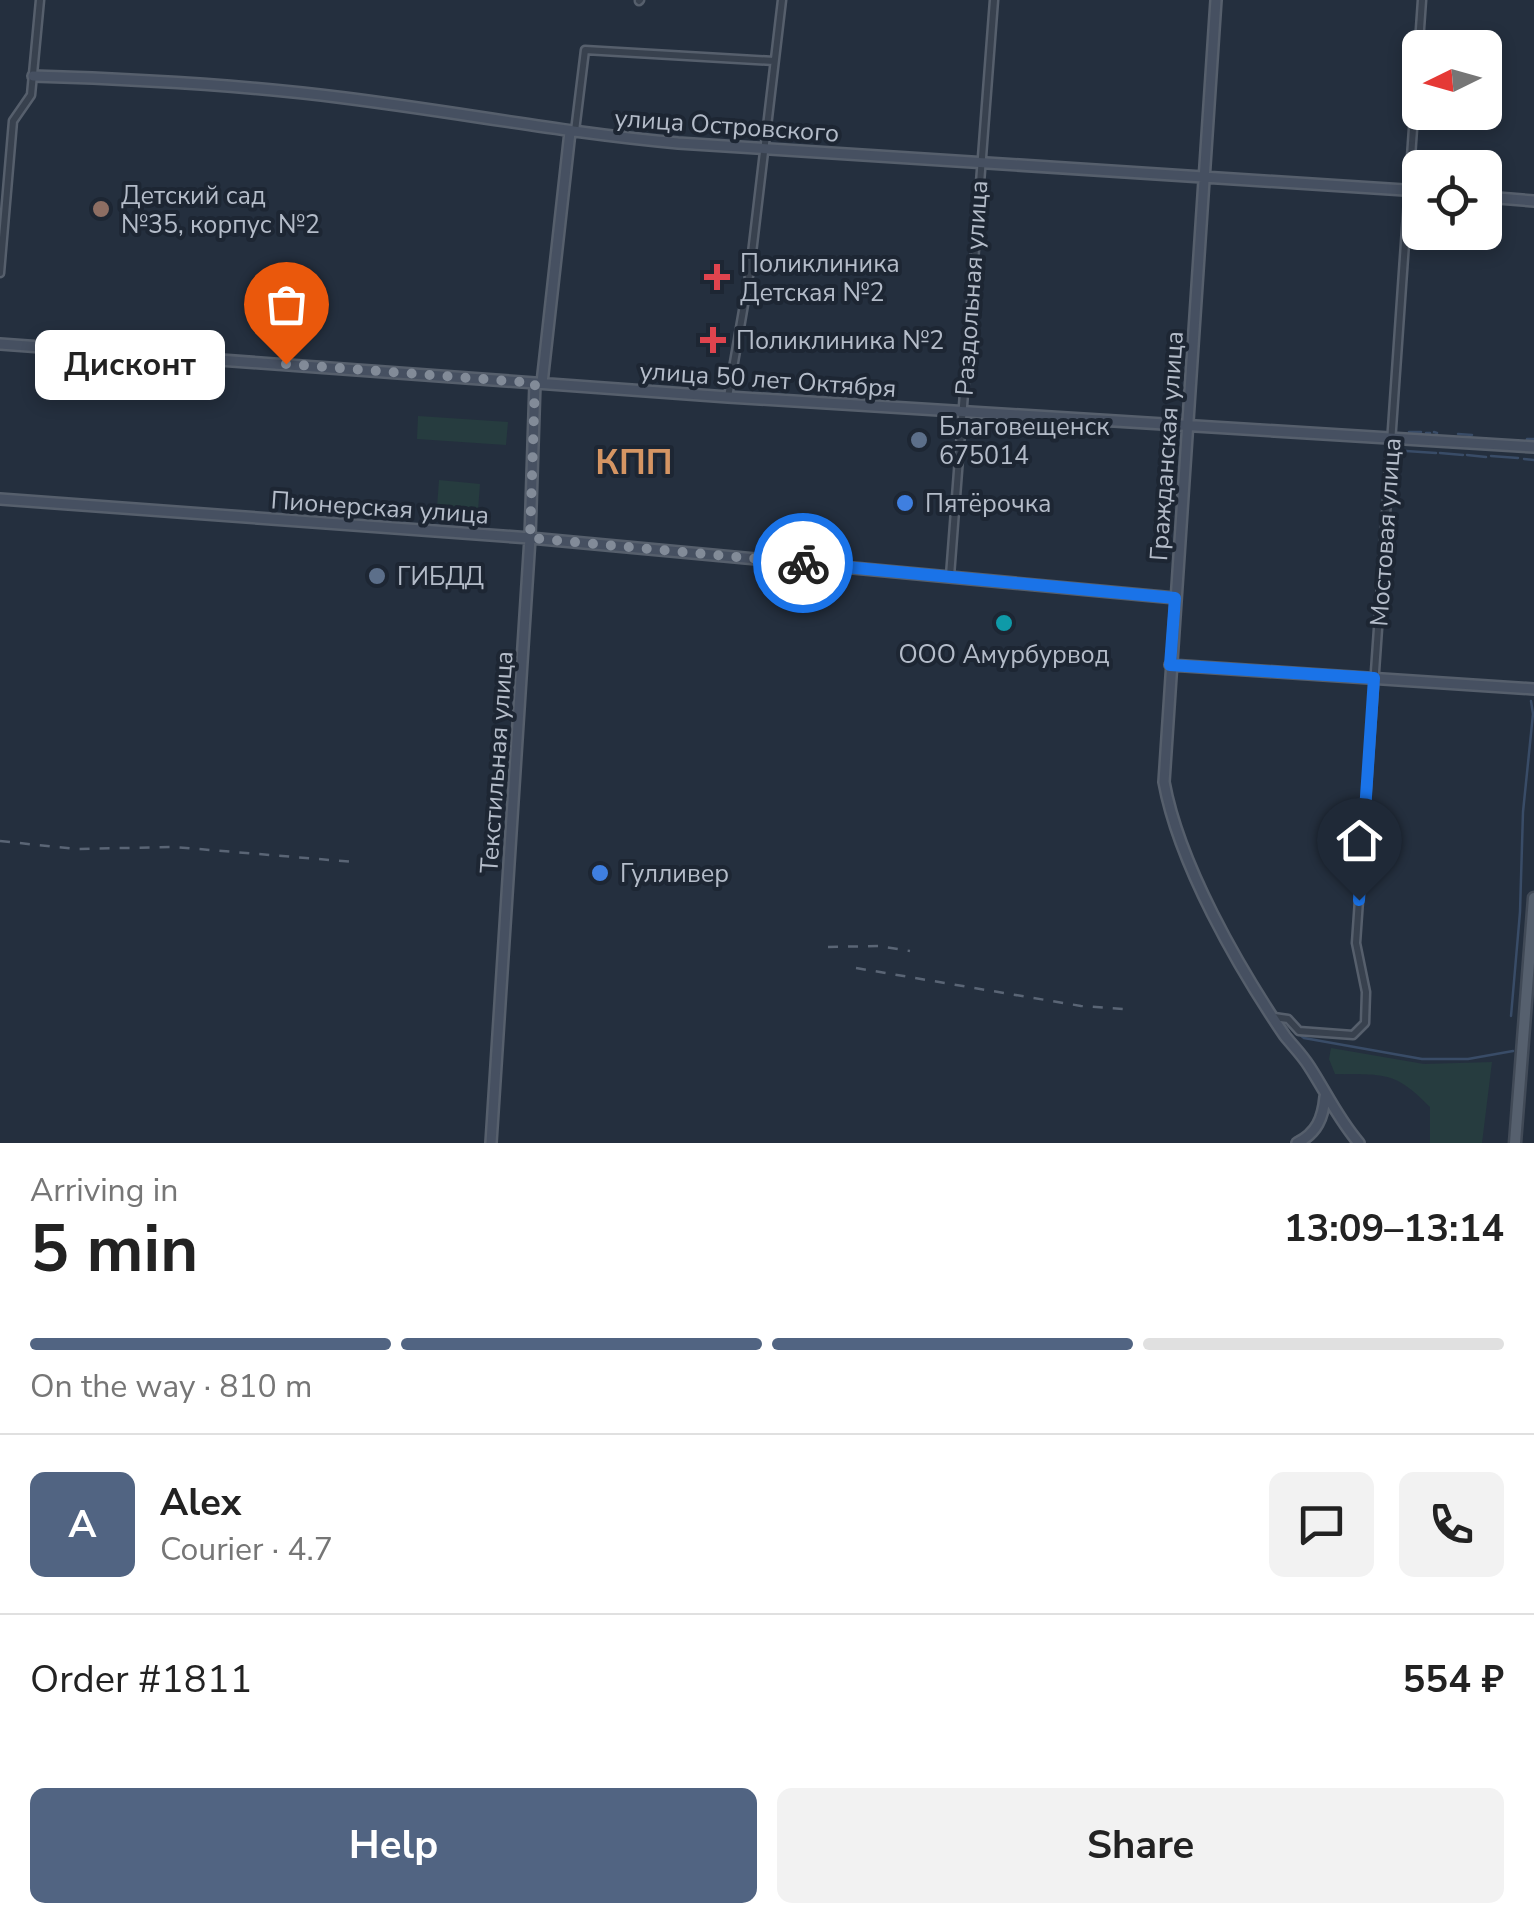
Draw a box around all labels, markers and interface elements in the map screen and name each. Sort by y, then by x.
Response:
north arrow [1402,30,1502,130]
map controls [1402,30,1502,250]
street label: улица Островского [613,101,840,151]
button: locate [1402,150,1502,250]
place label: Детский сад №35, корпус №2 [121,179,320,242]
street label: Раздольная улица [948,179,996,397]
marker: Детский сад №35, корпус №2 [90,198,112,220]
place label: Поликлиника Детская №2 [740,247,900,310]
pin [244,262,329,365]
marker: Поликлиника Детская №2 [704,264,730,290]
icon: bag [259,277,314,332]
place label: Поликлиника №2 [736,324,944,358]
marker: Поликлиника №2 [700,327,726,353]
callout: Дисконт [36,329,226,399]
street label: Гражданская улица [1142,330,1192,562]
text: Дисконт [64,343,196,386]
street label: улица 50 лет Октября [638,354,897,406]
place label: Благовещенск 675014 [939,410,1110,473]
marker: Благовещенск 675014 [908,429,930,451]
street label: Мостовая улица [1362,436,1410,628]
district label: КПП [595,439,673,486]
street label: Пионерская улица [270,483,490,533]
place label: Пятёрочка [925,487,1051,521]
marker: Пятёрочка [894,492,916,514]
courier [753,513,853,613]
icon: bike [776,536,831,591]
place label: ГИБДД [397,560,484,594]
marker: ГИБДД [366,565,388,587]
marker: ООО Амурбурвод [993,612,1015,634]
place label: ООО Амурбурвод [898,638,1110,672]
street label: Текстильная улица [472,650,522,874]
pin [1317,798,1402,901]
icon: home [1332,813,1387,868]
place label: Гулливер [620,857,729,891]
marker: Гулливер [589,862,611,884]
text: Arriving in [30,1169,178,1212]
text: 13:09–13:14 [1284,1203,1504,1254]
text: 5 min [30,1205,198,1294]
text: On the way · 810 m [30,1365,312,1408]
button: chat [1269,1472,1374,1577]
button: phone [1399,1472,1504,1577]
text: Alex [160,1477,241,1528]
text: A [68,1499,97,1550]
text: Courier · 4.7 [160,1528,333,1571]
text: Order #1811 [30,1654,252,1705]
text: 554 ₽ [1403,1654,1504,1705]
button: Help [30,1788,757,1903]
button: Share [777,1788,1504,1903]

